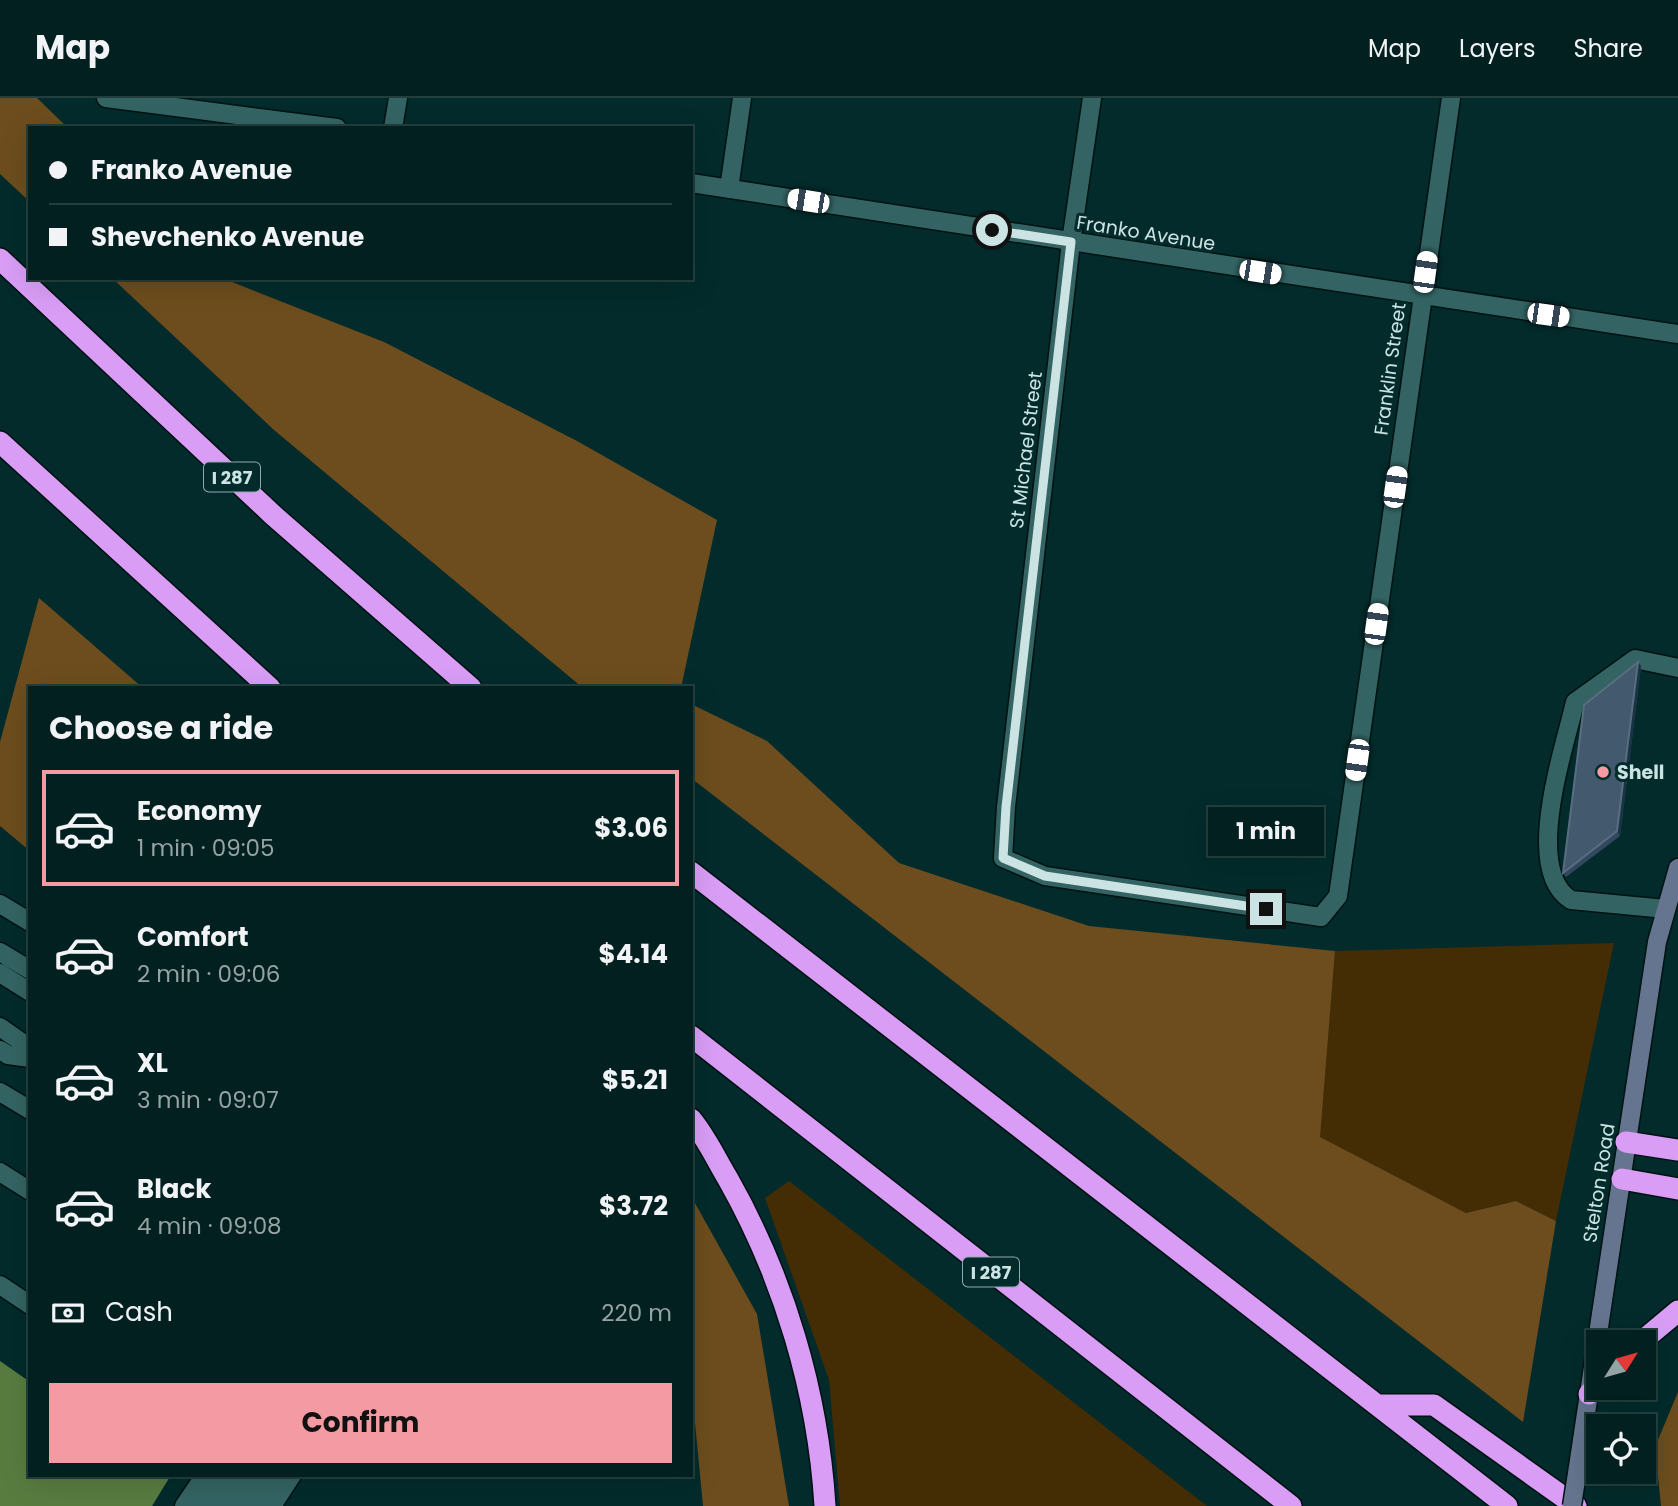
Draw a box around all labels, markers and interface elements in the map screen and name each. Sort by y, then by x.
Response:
text: Map [35,24,110,71]
text: Map [1368,32,1421,65]
text: Layers [1459,32,1535,65]
text: Share [1573,32,1643,65]
text: Franko Avenue [91,152,292,188]
car [786,187,831,215]
street label: Franko Avenue [1075,209,1217,257]
route start [976,214,1008,246]
text: Shevchenko Avenue [91,219,364,255]
car [1412,250,1439,294]
car [1238,258,1283,286]
street label: Franklin Street [1367,301,1413,437]
car [1526,302,1571,328]
street label: St Michael Street [1003,370,1049,530]
road number: I 287 [204,463,260,492]
car [1382,465,1409,509]
car [1363,602,1390,646]
text: Choose a ride [49,705,273,750]
car [1344,738,1371,782]
place label: Shell [1617,759,1664,786]
marker: Shell [1595,764,1611,780]
text: Economy [137,793,261,829]
icon: car [53,797,116,860]
callout: 1 min [1208,808,1324,856]
text: $3.06 [594,810,668,846]
text: 1 min [1236,815,1296,847]
text: 1 min · 09:05 [137,832,274,864]
route end [1250,893,1282,925]
text: Comfort [137,919,249,955]
icon: car [53,923,116,986]
text: $4.14 [599,936,668,972]
text: 2 min · 09:06 [137,958,280,990]
text: XL [137,1045,168,1081]
icon: car [53,1049,116,1112]
text: $5.21 [602,1062,668,1098]
text: 3 min · 09:07 [137,1084,279,1116]
street label: Stelton Road [1576,1122,1622,1244]
text: Black [137,1171,211,1207]
icon: car [53,1175,116,1238]
text: $3.72 [599,1188,668,1224]
text: 4 min · 09:08 [137,1210,282,1242]
road number: I 287 [963,1258,1019,1287]
icon: cash [49,1294,87,1332]
text: Cash [105,1294,173,1330]
text: 220 m [601,1297,672,1329]
north arrow [1586,1330,1656,1400]
map controls [1586,1330,1656,1484]
button: Confirm [49,1383,672,1463]
button: locate [1586,1414,1656,1484]

